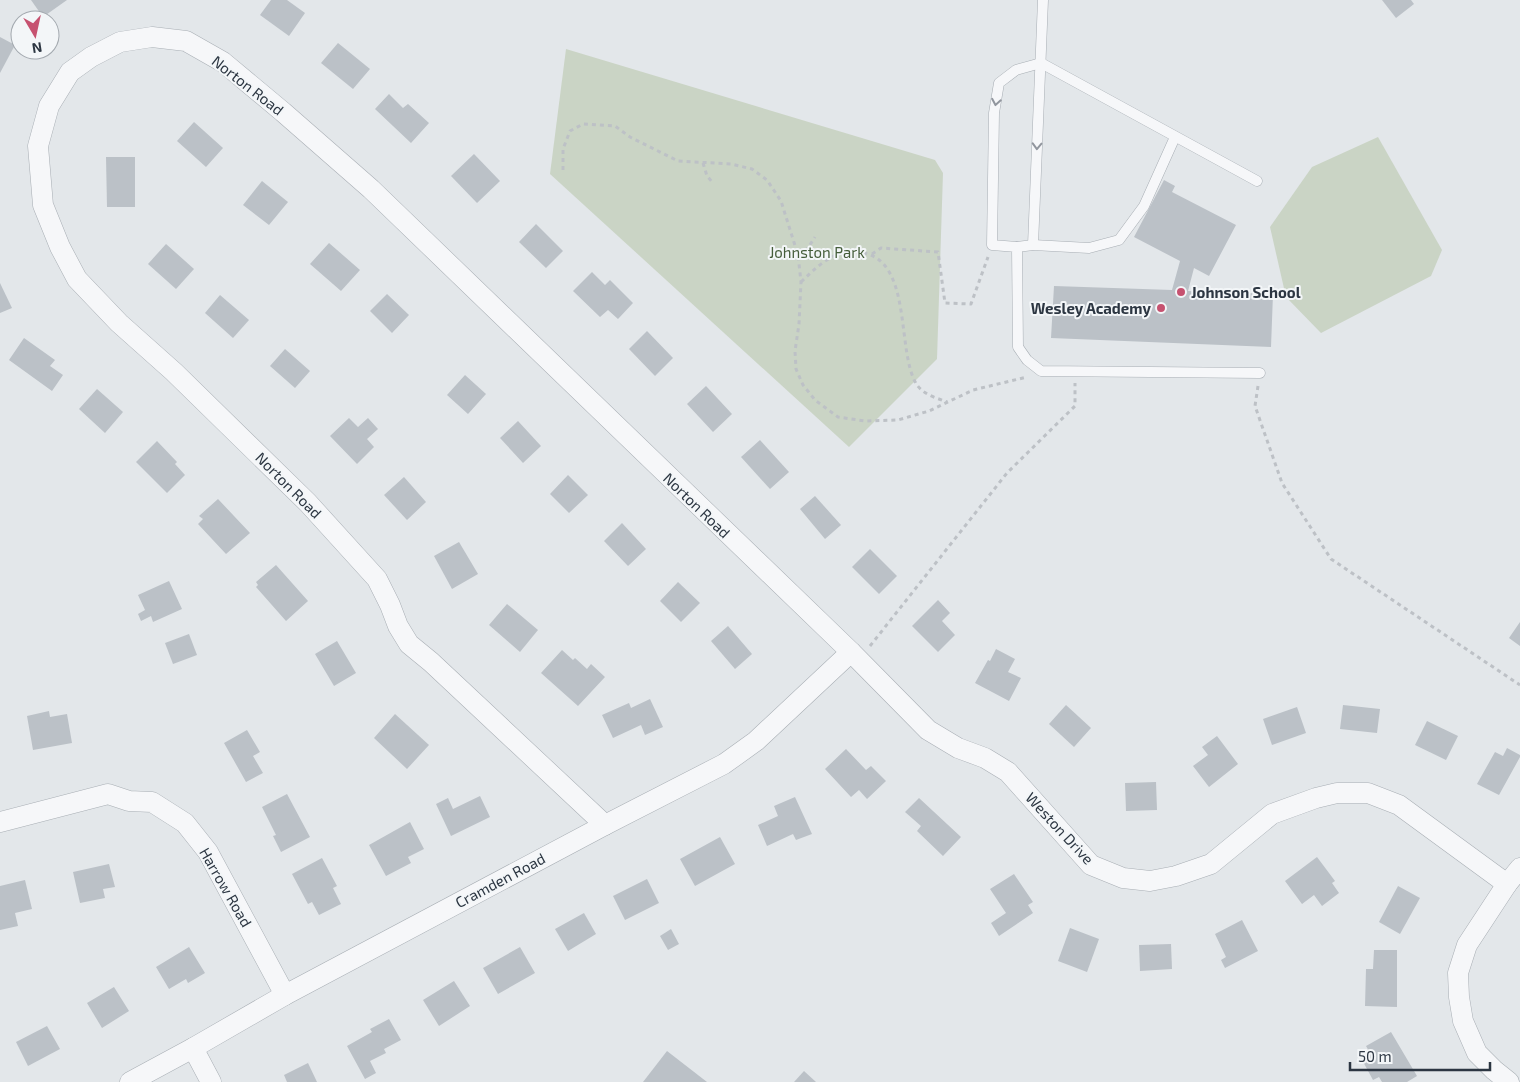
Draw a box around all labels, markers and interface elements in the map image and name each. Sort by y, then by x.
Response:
north arrow [10,10,60,60]
text: N [31,39,43,58]
street label: Norton Road [209,51,287,119]
one-way arrow [991,98,1002,106]
one-way arrow [1032,143,1043,151]
park label: Johnston Park [769,243,865,261]
place label: Johnson School [1191,283,1301,301]
marker: Johnson School [1175,286,1187,298]
place label: Wesley Academy [1031,299,1151,318]
marker: Wesley Academy [1155,302,1167,314]
street label: Norton Road [252,448,326,522]
street label: Norton Road [660,469,734,541]
street label: Weston Drive [1022,788,1098,868]
street label: Harrow Road [196,844,256,930]
street label: Cramden Road [452,849,548,911]
scale bar [1350,1040,1490,1072]
text: 50 m [1358,1047,1392,1065]

